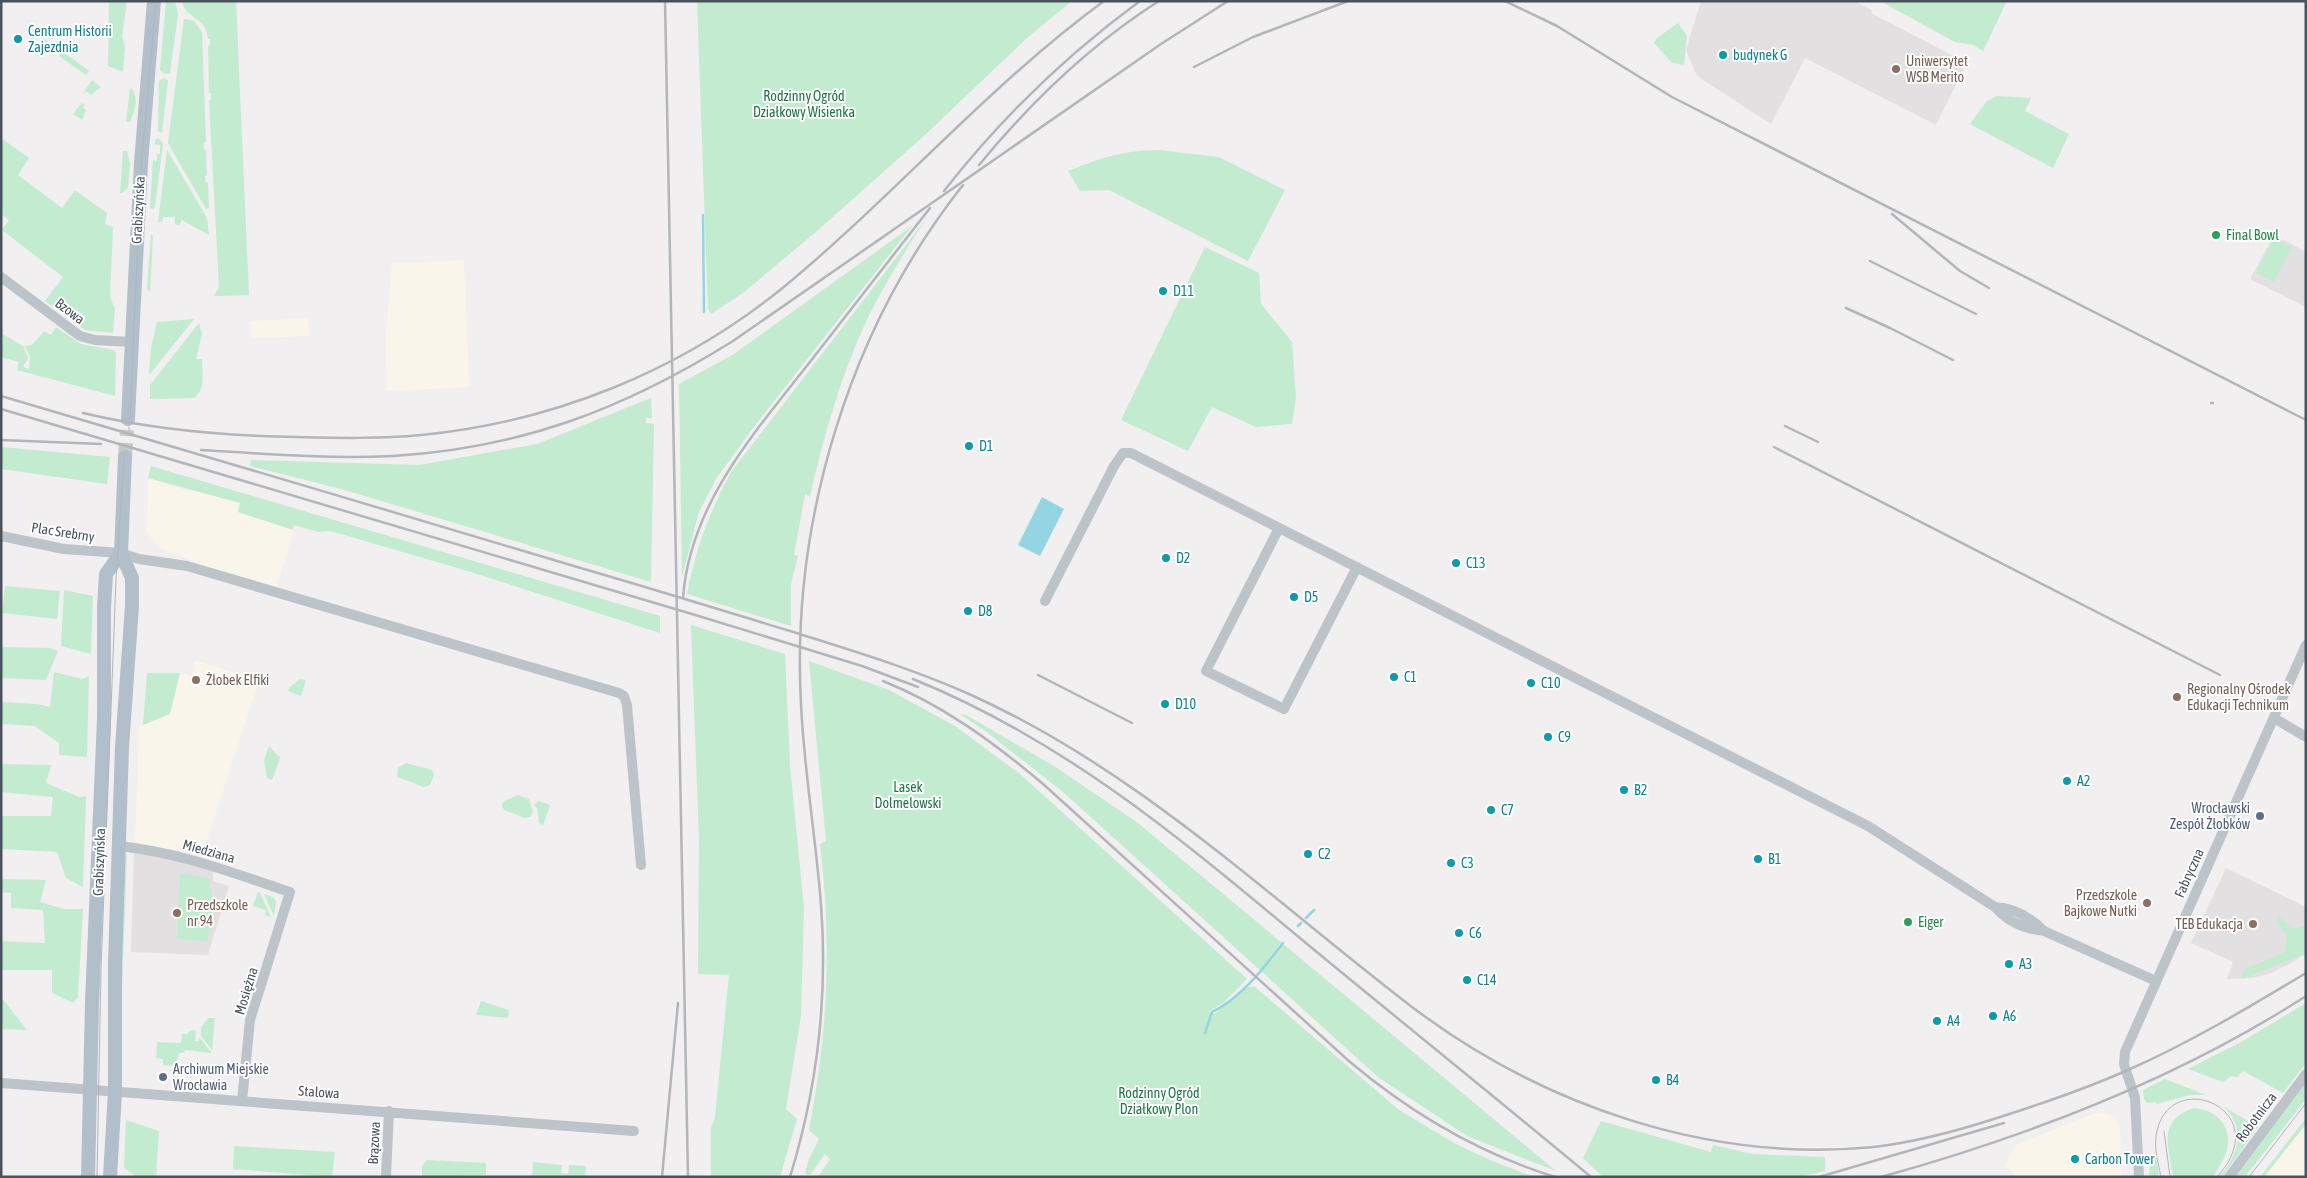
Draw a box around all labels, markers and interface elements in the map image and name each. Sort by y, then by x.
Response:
place label: Centrum Historii Zajezdnia [28,23,112,55]
marker: Centrum Historii Zajezdnia [12,33,24,45]
place label: budynek G [1733,47,1787,63]
marker: budynek G [1717,49,1729,61]
place label: Uniwersytet WSB Merito [1906,53,1968,85]
marker: Uniwersytet WSB Merito [1890,63,1902,75]
park label: Rodzinny Ogród Działkowy Wisienka [753,88,855,120]
street label: Grabiszyńska [128,176,148,244]
place label: Final Bowl [2226,227,2279,243]
marker: Final Bowl [2210,229,2222,241]
place label: D11 [1173,283,1194,299]
marker: D11 [1157,285,1169,297]
street label: Bzowa [52,295,88,327]
place label: D1 [979,438,993,454]
marker: D1 [963,440,975,452]
street label: Plac Srebrny [30,519,96,545]
place label: D2 [1176,550,1190,566]
marker: D2 [1160,552,1172,564]
place label: C13 [1466,555,1485,571]
marker: C13 [1450,557,1462,569]
place label: D5 [1304,589,1318,605]
marker: D5 [1288,591,1300,603]
place label: D8 [978,603,993,619]
marker: D8 [962,605,974,617]
place label: C1 [1404,669,1417,685]
marker: C1 [1388,671,1400,683]
place label: Żłobek Elfiki [206,672,269,688]
marker: Żłobek Elfiki [190,674,202,686]
place label: C10 [1541,675,1561,691]
marker: C10 [1525,677,1537,689]
place label: Regionalny Ośrodek Edukacji Technikum [2187,681,2291,713]
marker: Regionalny Ośrodek Edukacji Technikum [2171,691,2183,703]
place label: D10 [1175,696,1196,712]
marker: D10 [1159,698,1171,710]
place label: C9 [1558,729,1571,745]
marker: C9 [1542,731,1554,743]
place label: A2 [2077,773,2090,789]
marker: A2 [2061,775,2073,787]
park label: Lasek Dolmelowski [875,779,941,811]
place label: B2 [1634,782,1647,798]
marker: B2 [1618,784,1630,796]
place label: Wrocławski Zespół Żłobków [2170,800,2251,832]
place label: C7 [1501,802,1514,818]
marker: C7 [1485,804,1497,816]
marker: Wrocławski Zespół Żłobków [2254,810,2266,822]
street label: Grabiszyńska [90,828,108,896]
street label: Miedziana [181,836,237,866]
place label: C2 [1318,846,1331,862]
street label: Fabryczna [2171,846,2207,900]
marker: C2 [1302,848,1314,860]
place label: B1 [1768,851,1781,867]
marker: B1 [1752,853,1764,865]
place label: C3 [1461,855,1474,871]
marker: C3 [1445,857,1457,869]
place label: Przedszkole Bajkowe Nutki [2064,887,2137,919]
place label: Przedszkole nr 94 [187,897,248,929]
marker: Przedszkole Bajkowe Nutki [2141,897,2153,909]
marker: Przedszkole nr 94 [171,907,183,919]
place label: Eiger [1918,914,1944,930]
marker: Eiger [1902,916,1914,928]
place label: TEB Edukacja [2175,916,2243,932]
marker: TEB Edukacja [2247,918,2259,930]
place label: C6 [1469,925,1482,941]
marker: C6 [1453,927,1465,939]
place label: A3 [2019,956,2032,972]
marker: A3 [2003,958,2015,970]
street label: Mosiężna [231,965,261,1017]
place label: C14 [1477,972,1497,988]
marker: C14 [1461,974,1473,986]
place label: A6 [2003,1008,2017,1024]
marker: A6 [1987,1010,1999,1022]
place label: A4 [1947,1013,1961,1029]
marker: A4 [1931,1015,1943,1027]
place label: Archiwum Miejskie Wrocławia [173,1061,269,1093]
marker: Archiwum Miejskie Wrocławia [157,1071,169,1083]
place label: B4 [1666,1072,1680,1088]
marker: B4 [1650,1074,1662,1086]
street label: Stalowa [298,1083,340,1101]
park label: Rodzinny Ogród Działkowy Plon [1118,1085,1200,1117]
street label: Robotnicza [2232,1089,2280,1145]
street label: Brązowa [365,1121,383,1165]
place label: Carbon Tower [2085,1151,2155,1167]
marker: Carbon Tower [2069,1153,2081,1165]

